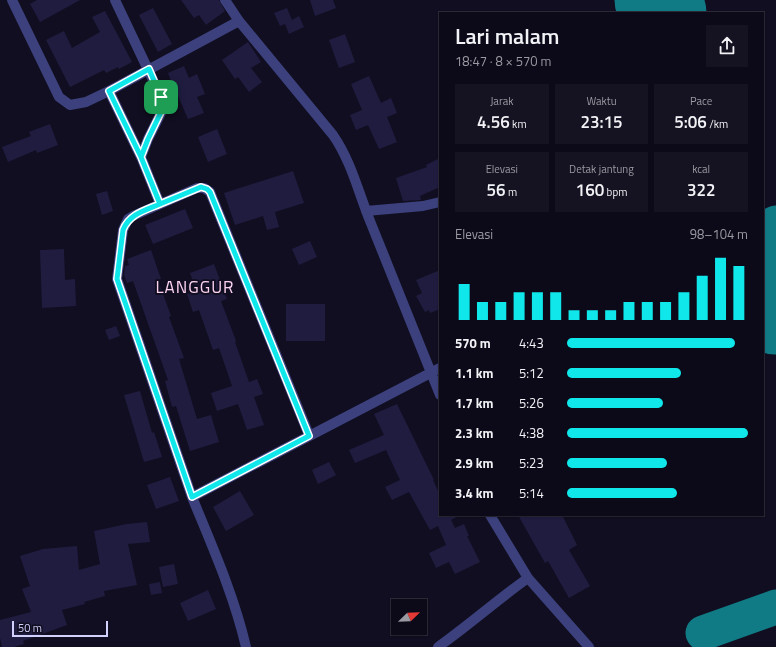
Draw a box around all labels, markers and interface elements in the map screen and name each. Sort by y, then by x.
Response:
text: Lari malam [455,19,559,53]
button: share [706,25,748,67]
text: 18:47 · 8 × 570 m [455,51,551,71]
pin [144,80,178,114]
icon: arrive [150,86,172,108]
text: Jarak [490,93,513,109]
text: Waktu [586,93,617,109]
text: Pace [690,93,712,109]
text: 4.56 [477,109,510,135]
text: 23:15 [580,109,623,135]
text: 5:06 [674,109,707,135]
text: km [510,116,527,132]
text: /km [707,116,728,132]
text: Elevasi [486,161,518,177]
text: Detak jantung [569,161,634,177]
text: kcal [692,161,710,177]
text: 56 [486,177,506,203]
text: 160 [576,177,604,203]
text: 322 [687,177,715,203]
text: m [506,184,517,200]
text: bpm [604,184,627,200]
text: Elevasi [455,224,493,244]
text: 98–104 m [690,224,748,244]
district label: LANGGUR [155,274,235,300]
text: 570 m [455,333,491,353]
text: 4:43 [519,333,544,353]
text: 1.1 km [455,363,493,383]
text: 5:12 [519,363,544,383]
text: 1.7 km [455,393,493,413]
text: 5:26 [519,393,544,413]
text: 2.3 km [455,423,493,443]
text: 4:38 [519,423,544,443]
text: 2.9 km [455,453,493,473]
text: 5:23 [519,453,544,473]
text: 3.4 km [455,483,493,503]
text: 5:14 [519,483,544,503]
north arrow [391,599,427,635]
map controls [391,599,427,635]
scale bar [12,619,108,638]
text: 50 m [18,620,42,636]

